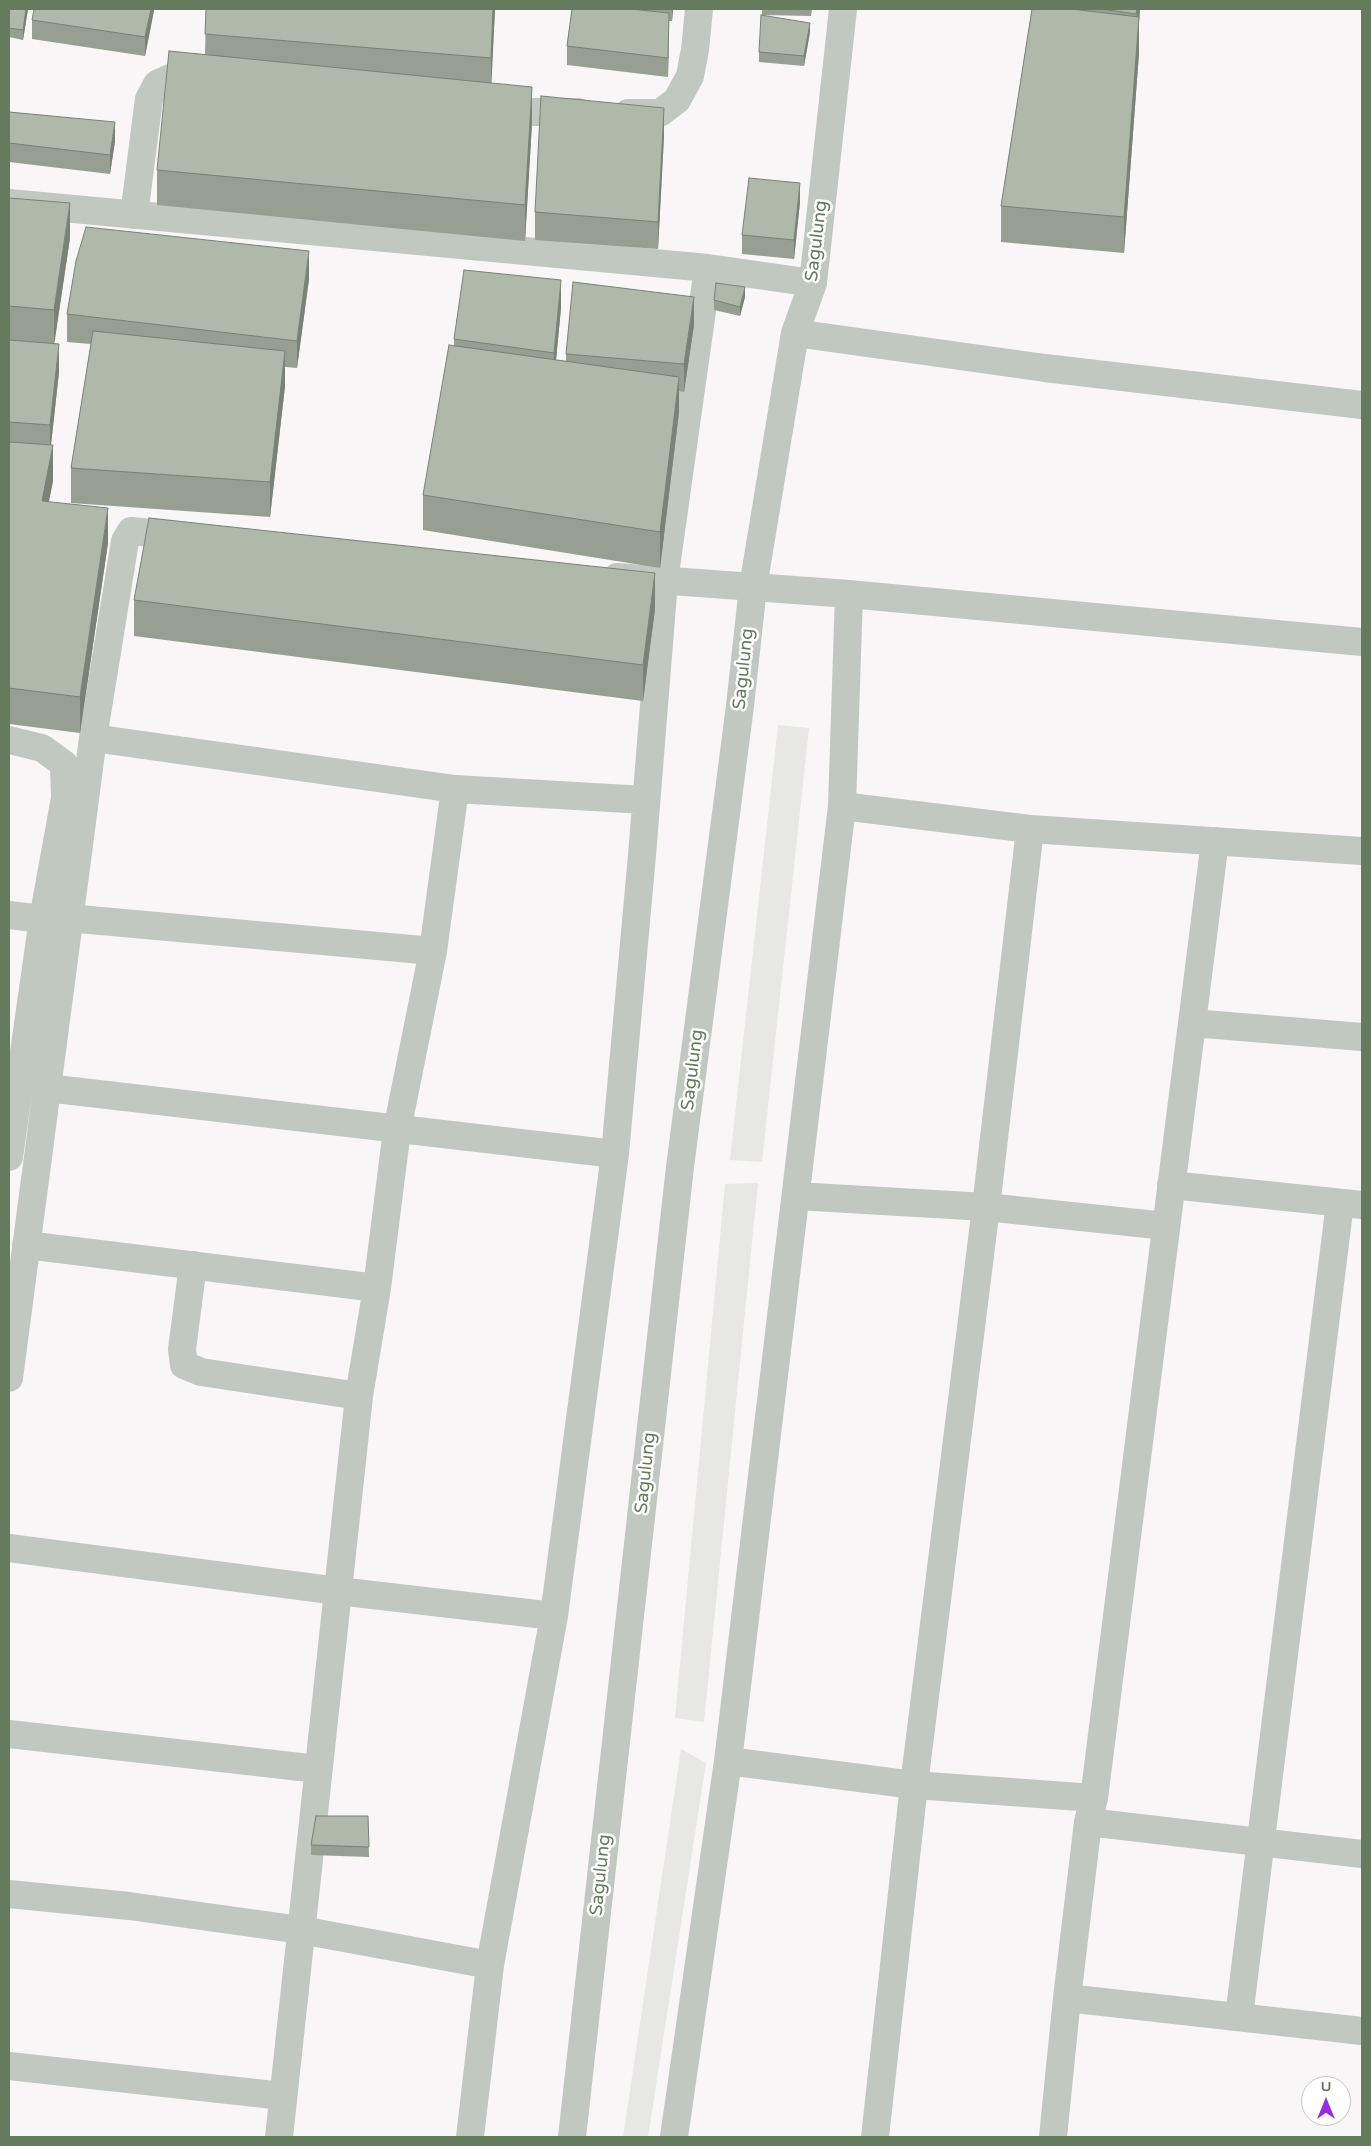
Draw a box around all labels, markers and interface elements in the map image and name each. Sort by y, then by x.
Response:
street label: Sagulung [801,199,833,283]
street label: Sagulung [729,627,759,711]
street label: Sagulung [677,1028,709,1112]
street label: Sagulung [631,1431,661,1515]
street label: Sagulung [586,1833,616,1917]
north arrow [1301,2076,1351,2126]
text: U [1321,2078,1331,2095]

